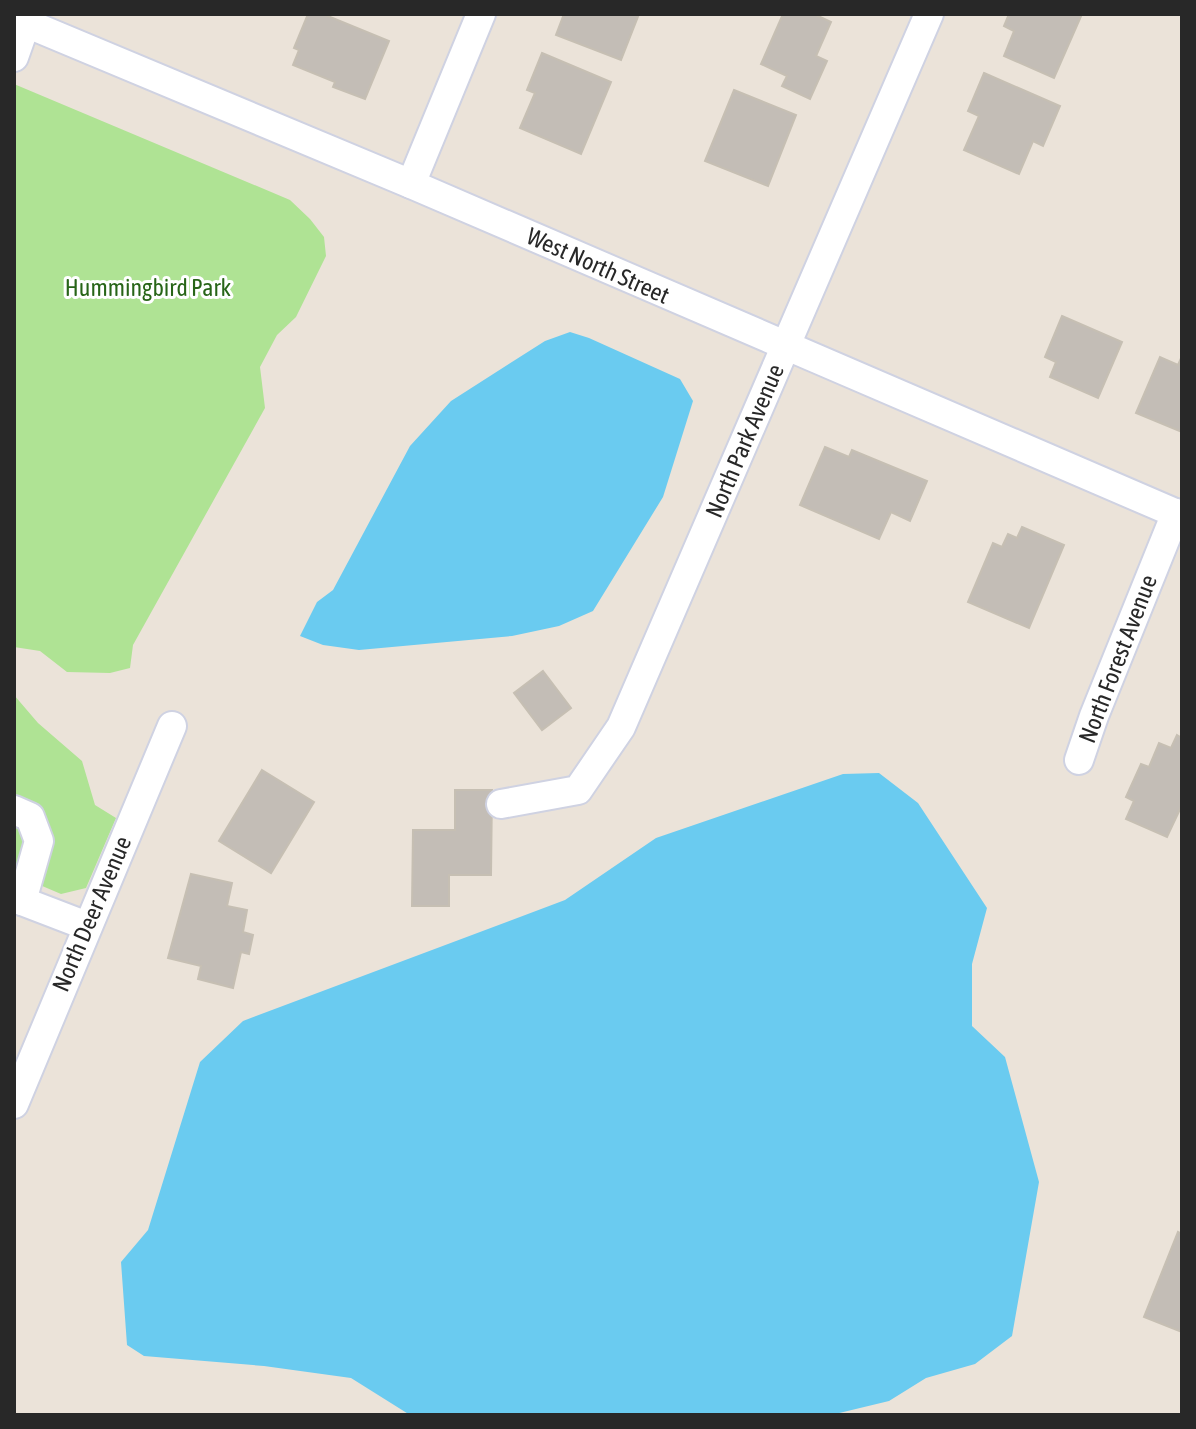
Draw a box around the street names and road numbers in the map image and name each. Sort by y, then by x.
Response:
street label: West North Street [523,222,674,309]
street label: North Park Avenue [700,360,789,522]
street label: North Forest Avenue [1073,571,1162,747]
street label: North Deer Avenue [47,832,136,996]

